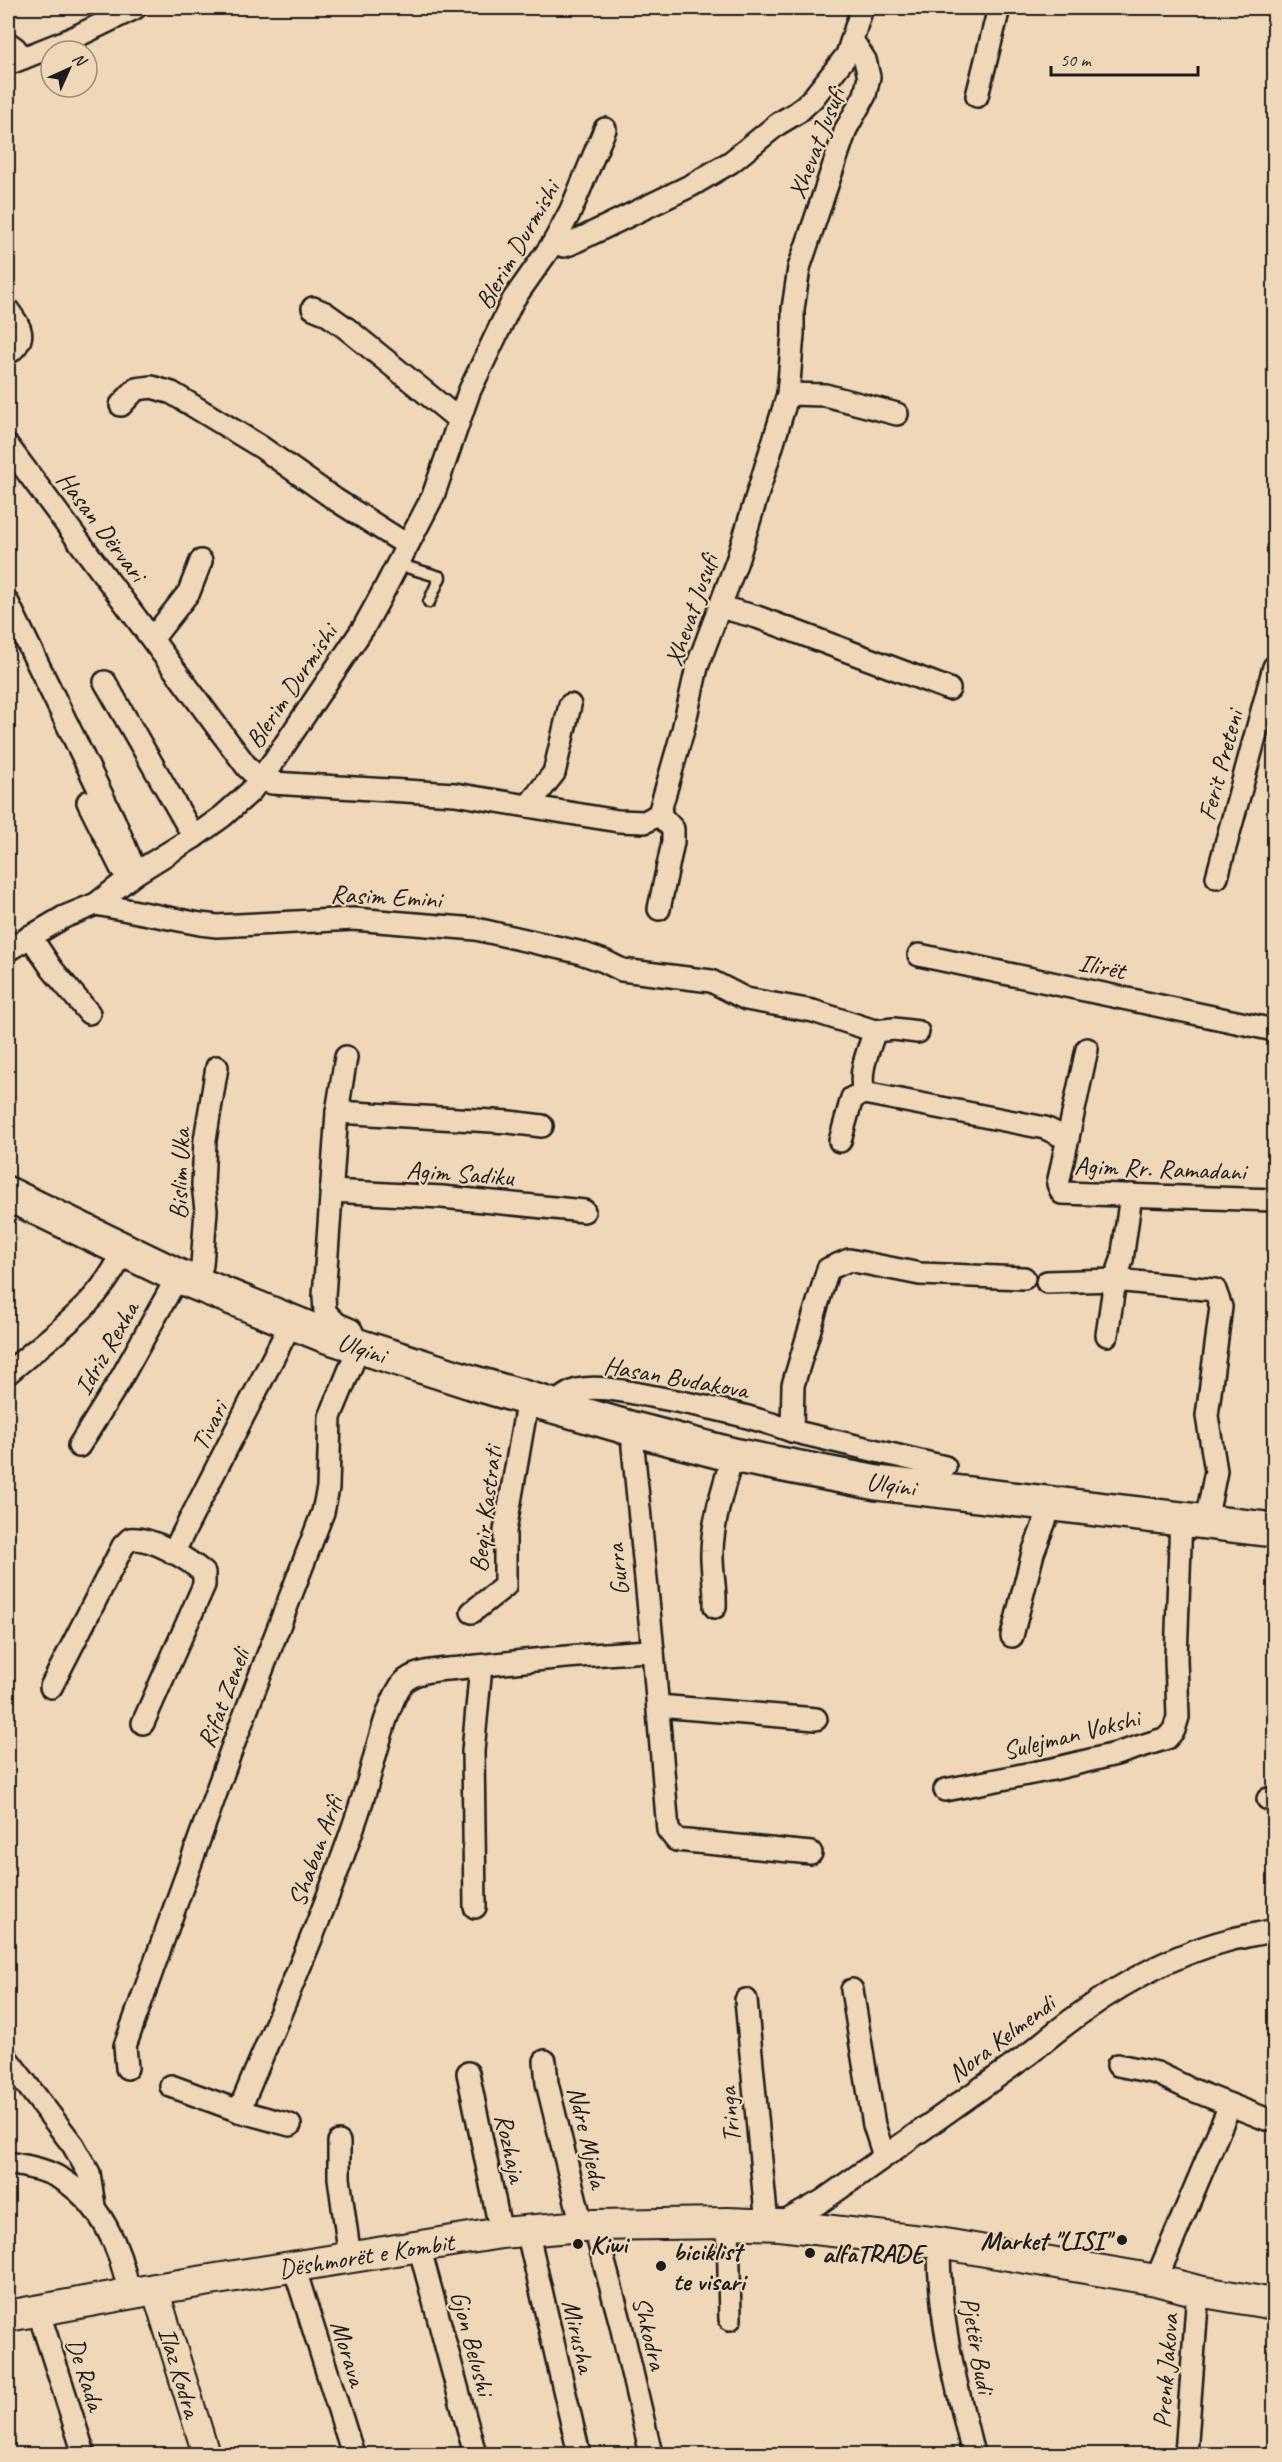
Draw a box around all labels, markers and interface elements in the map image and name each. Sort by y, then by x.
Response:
north arrow [39,39,99,99]
scale bar [1051,39,1198,77]
text: N [68,49,92,72]
text: 50 m [1060,49,1093,71]
street label: Xhevat Jusufi [780,80,854,203]
street label: Blerim Durmishi [468,173,569,315]
street label: Hasan Dërvari [49,464,156,591]
street label: Xhevat Jusufi [657,547,727,670]
street label: Blerim Durmishi [238,615,347,754]
street label: Ferit Preteni [1190,704,1252,824]
street label: Rasim Emini [330,877,445,916]
street label: Ilirët [1076,946,1130,988]
street label: Bislim Uka [161,1126,198,1220]
street label: Agim Rr. Ramadani [1074,1149,1249,1188]
street label: Agim Sadiku [405,1153,516,1194]
street label: Idriz Rexha [66,1294,148,1401]
street label: Ulqini [333,1325,393,1373]
street label: Hasan Budakova [601,1349,753,1407]
street label: Tivari [183,1394,237,1456]
street label: Beqir Kastrati [461,1441,510,1574]
street label: Ulqini [864,1465,921,1505]
street label: Gurra [598,1541,637,1597]
street label: Rifat Zeneli [189,1641,259,1752]
street label: Sulejman Vokshi [999,1701,1146,1767]
street label: Shaban Arifi [280,1788,352,1911]
street label: Nora Kelmendi [941,1986,1064,2089]
street label: Ndre Mjeda [560,2083,616,2193]
street label: Tringa [711,2084,748,2144]
street label: Rozhaja [487,2111,534,2188]
place label: Market "LISI" [981,2224,1116,2257]
street label: Dëshmorët e Kombit [276,2225,458,2286]
place label: Kiwi [590,2228,630,2261]
marker: Market "LISI" [1115,2233,1129,2247]
place label: biciklist te visari [673,2235,749,2298]
marker: Kiwi [571,2237,585,2251]
place label: alfaTRADE [822,2237,928,2270]
marker: alfaTRADE [803,2246,817,2260]
marker: biciklist te visari [654,2259,668,2273]
street label: Gjon Belushi [443,2287,503,2402]
street label: Shkodra [625,2293,675,2374]
street label: Pjetër Budi [953,2294,1003,2399]
street label: Mirusha [554,2296,603,2378]
street label: Prenk Jakova [1145,2311,1186,2429]
street label: Morava [323,2316,375,2392]
street label: Ilaz Kodra [150,2323,210,2423]
street label: De Rada [58,2334,113,2417]

